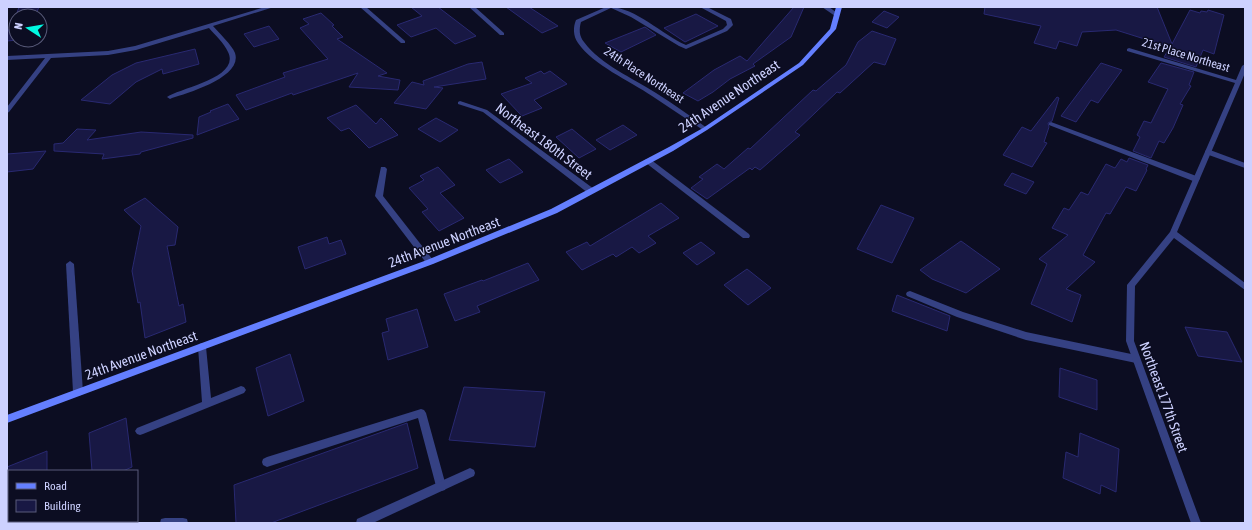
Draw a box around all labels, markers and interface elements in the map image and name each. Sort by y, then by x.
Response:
north arrow [8,8,48,48]
text: N [12,21,25,30]
street label: 21st Place Northeast [1140,35,1232,75]
street label: 24th Place Northeast [601,44,687,106]
street label: 24th Avenue Northeast [676,56,782,136]
street label: Northeast 180th Street [493,100,595,182]
street label: 24th Avenue Northeast [386,213,502,271]
street label: 24th Avenue Northeast [83,327,199,383]
street label: Northeast 177th Street [1137,339,1191,455]
legend [8,470,138,522]
text: Road [44,479,67,493]
text: Building [44,499,82,513]

